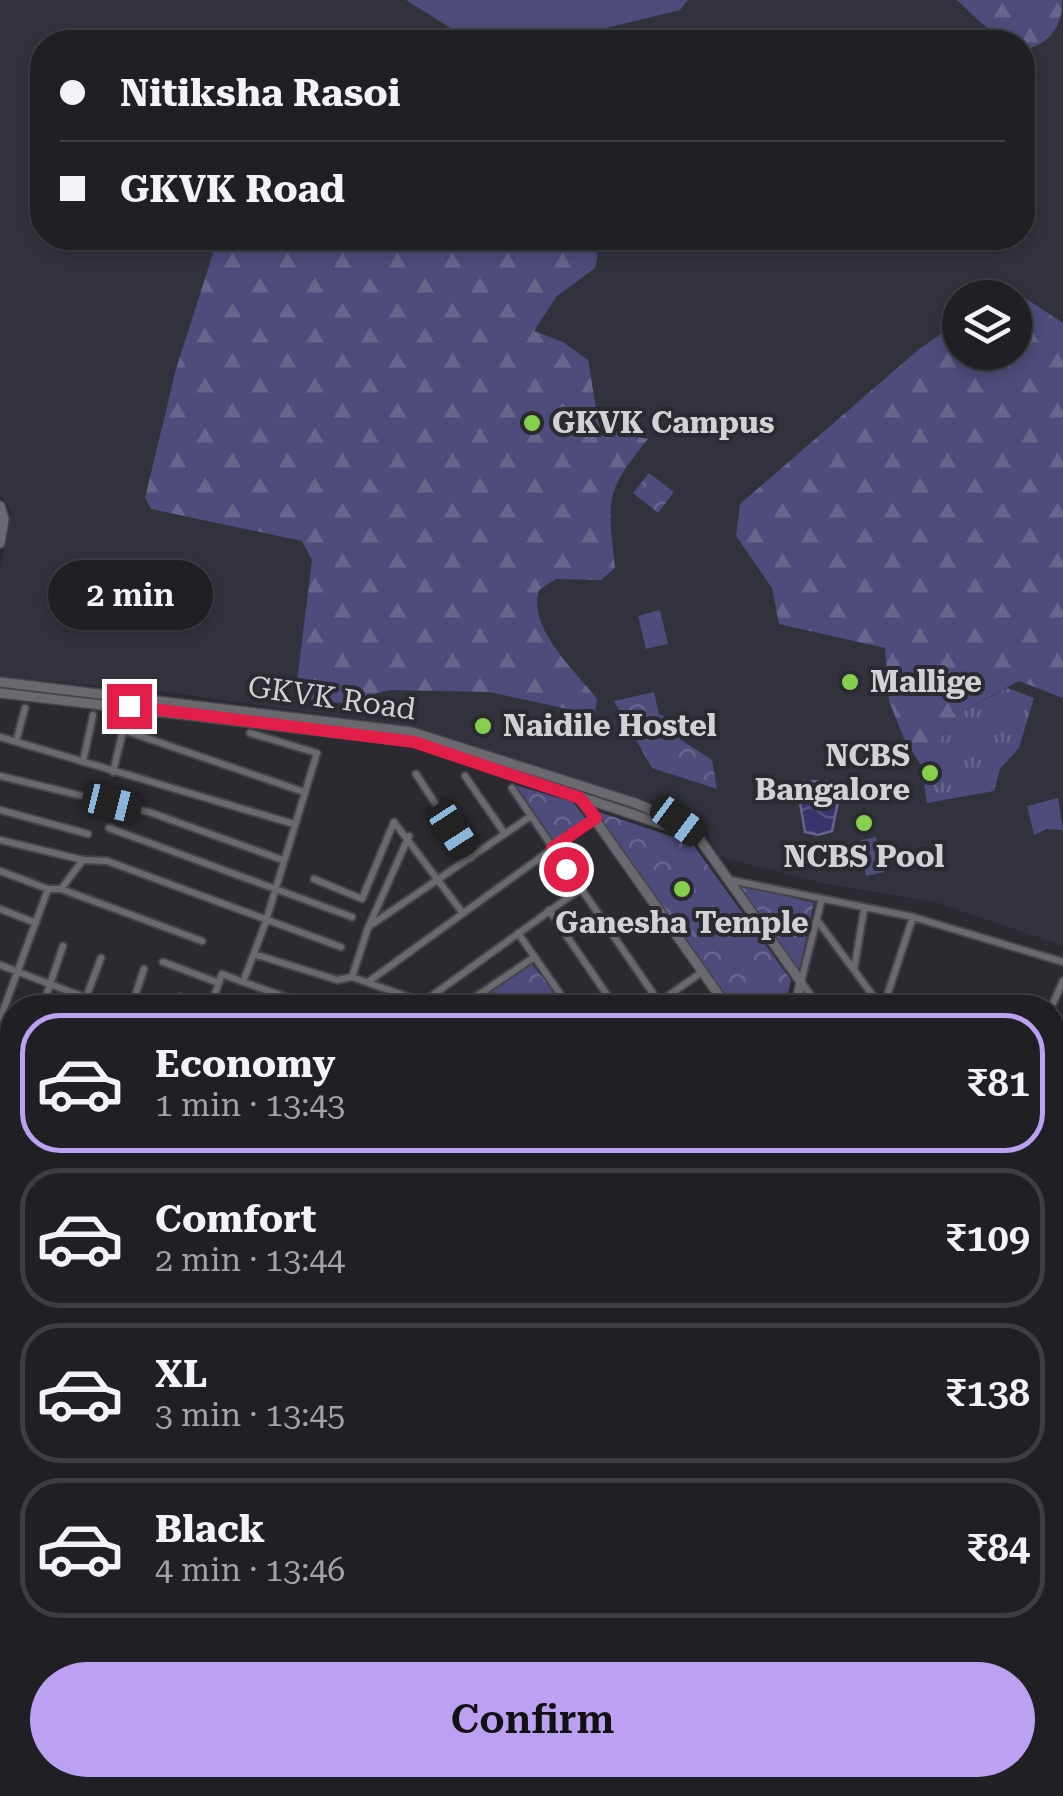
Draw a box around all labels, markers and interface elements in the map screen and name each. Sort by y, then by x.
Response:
text: Nitiksha Rasoi [120,71,400,115]
text: GKVK Road [120,167,345,211]
map controls [942,280,1032,370]
button: layers [942,280,1032,370]
place label: GKVK Campus [552,405,774,440]
marker: GKVK Campus [521,412,543,434]
callout: 2 min [46,561,212,631]
text: 2 min [86,576,175,614]
place label: Mallige [870,664,982,699]
street label: GKVK Road [246,668,418,727]
marker: Mallige [839,671,861,693]
route end [107,684,152,729]
place label: Naidile Hostel [503,708,717,743]
marker: Naidile Hostel [472,715,494,737]
place label: NCBS Bangalore [755,738,910,807]
marker: NCBS Bangalore [919,762,941,784]
car [79,781,145,825]
car [645,791,711,851]
car [424,797,482,863]
marker: NCBS Pool [853,812,875,834]
place label: NCBS Pool [784,839,945,874]
route start [544,847,589,892]
marker: Ganesha Temple [671,878,693,900]
place label: Ganesha Temple [555,905,809,940]
icon: car [35,1038,125,1128]
text: Economy [155,1042,335,1086]
text: ₹81 [966,1061,1030,1105]
text: 1 min · 13:43 [155,1086,345,1124]
icon: car [35,1193,125,1283]
text: Comfort [155,1197,316,1241]
text: ₹109 [945,1216,1030,1260]
text: 2 min · 13:44 [155,1241,345,1279]
icon: car [35,1348,125,1438]
text: XL [155,1352,207,1396]
text: ₹138 [945,1371,1030,1415]
text: 3 min · 13:45 [155,1396,345,1434]
icon: car [35,1503,125,1593]
text: Black [155,1507,265,1551]
text: ₹84 [966,1526,1030,1570]
text: 4 min · 13:46 [155,1551,345,1589]
button: Confirm [30,1662,1035,1777]

